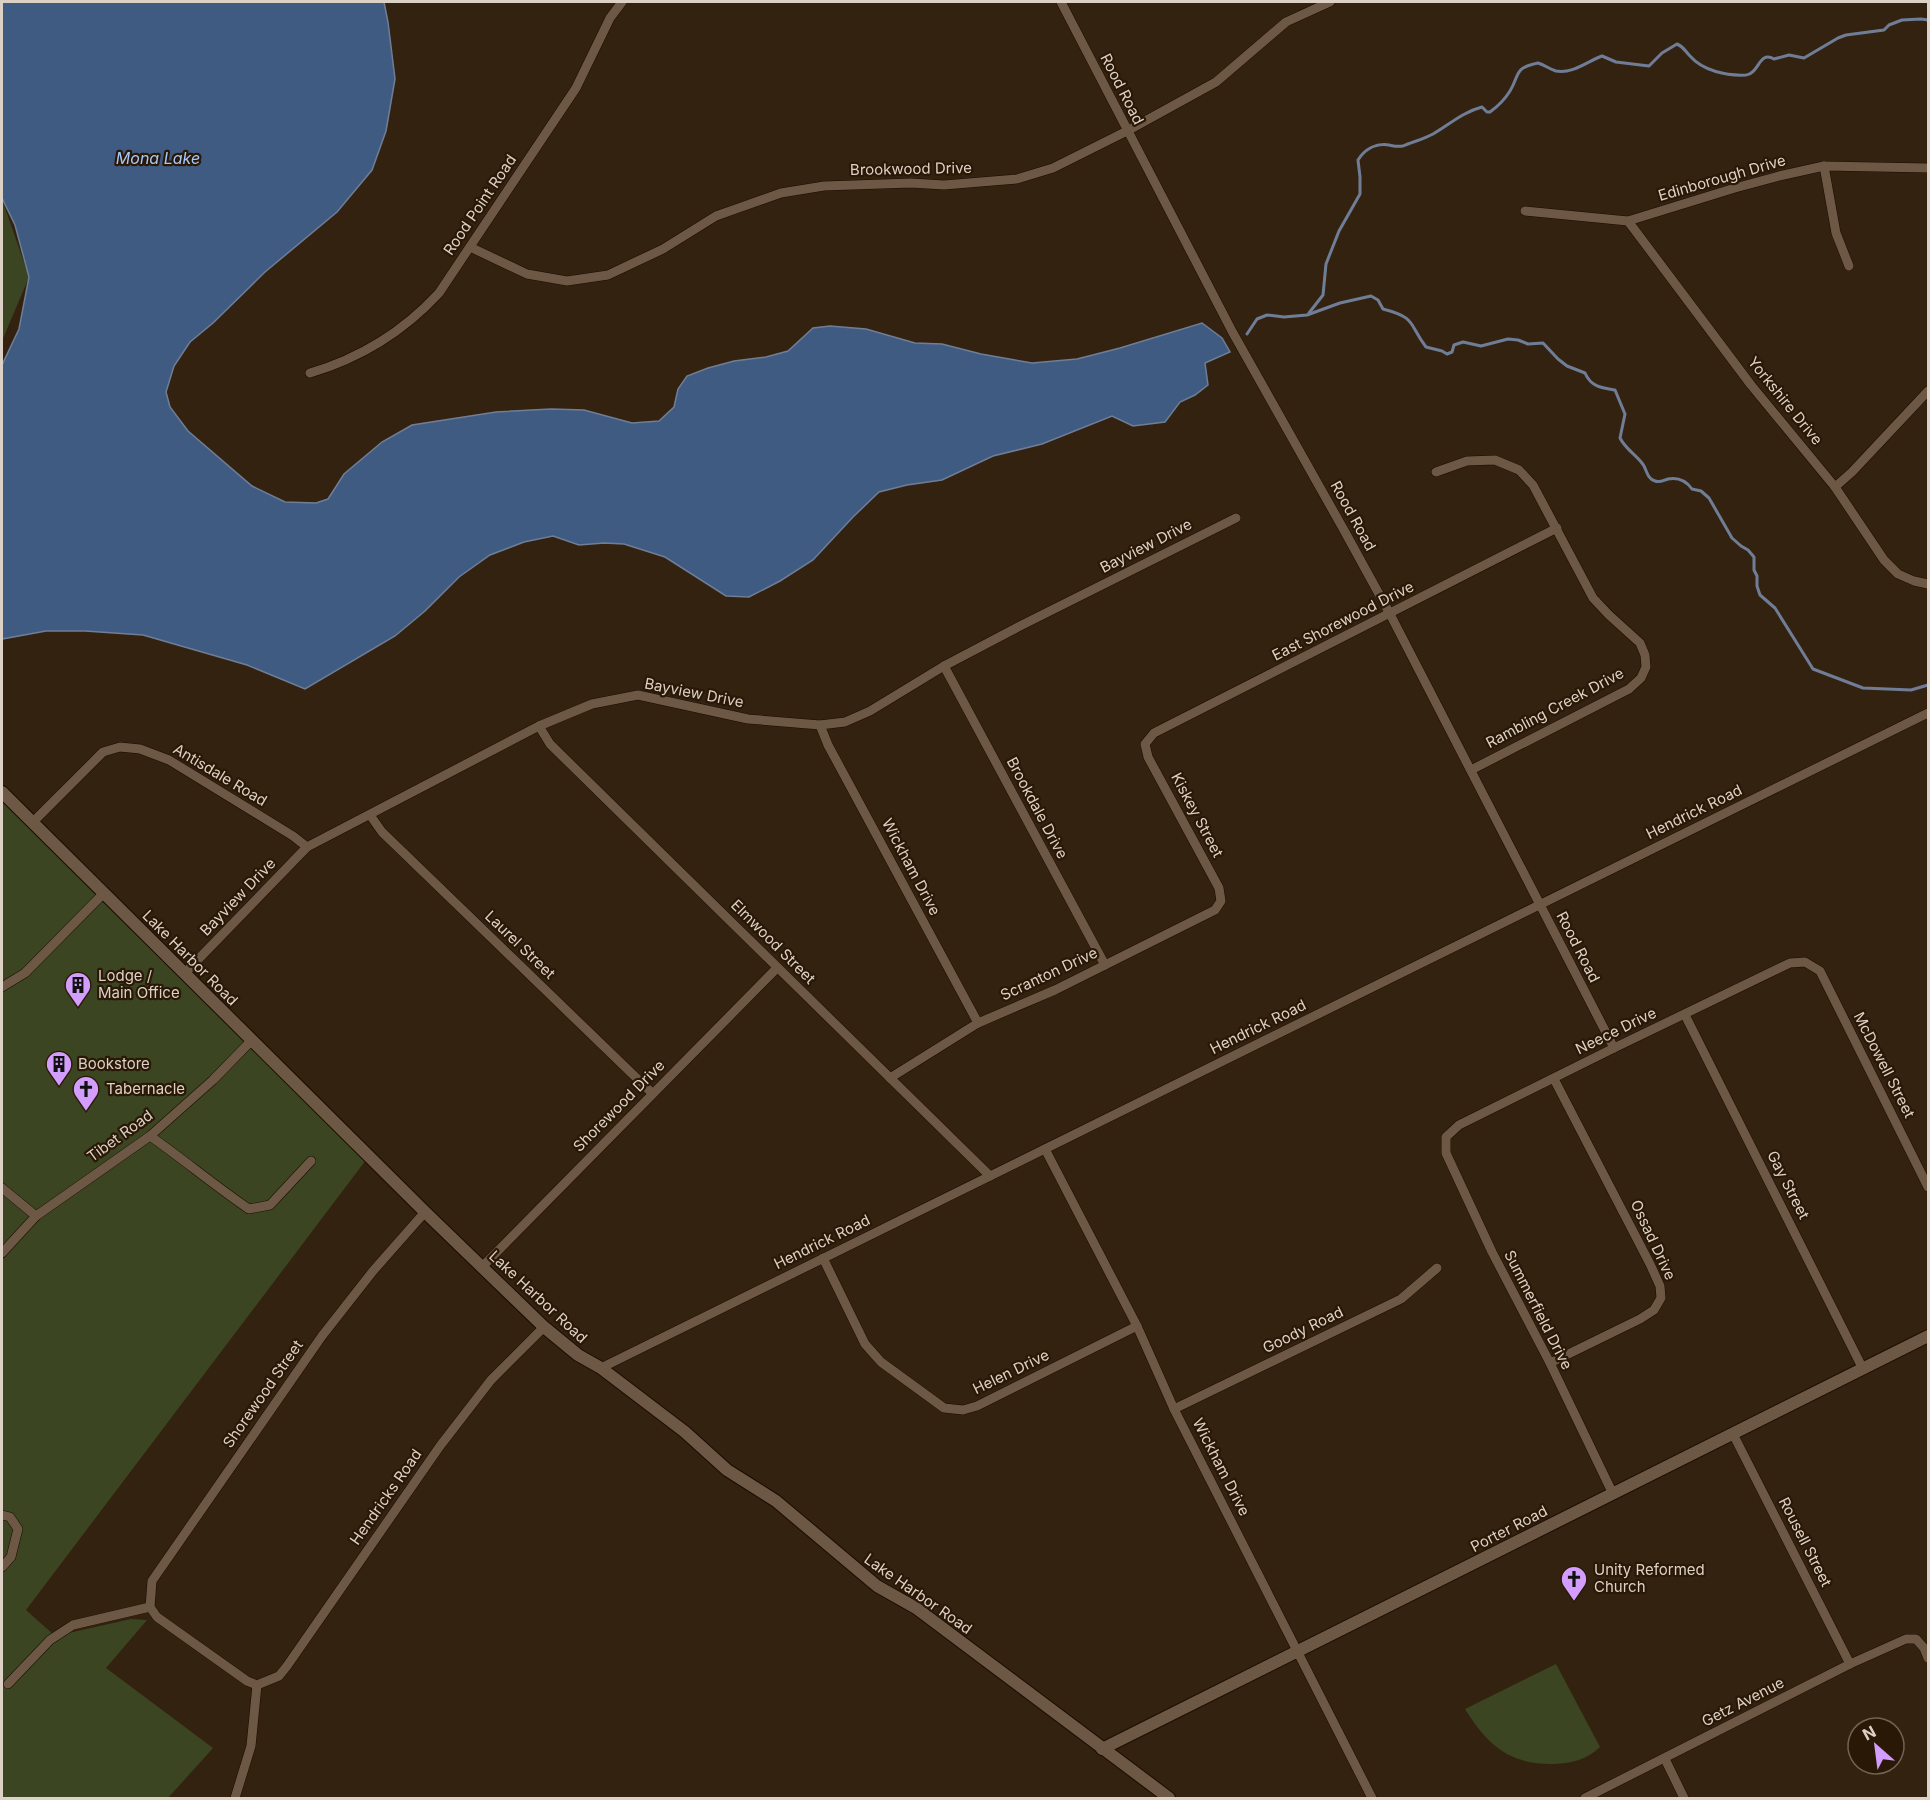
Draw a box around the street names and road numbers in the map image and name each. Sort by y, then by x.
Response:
street label: Rood Road [1096,50,1148,127]
street label: Edinborough Drive [1656,150,1788,205]
street label: Rood Point Road [439,151,520,259]
street label: Brookwood Drive [850,158,972,179]
street label: Yorkshire Drive [1744,353,1827,449]
street label: Rood Road [1326,477,1380,554]
street label: Bayview Drive [1097,514,1195,577]
street label: East Shorewood Drive [1269,577,1417,665]
street label: Rambling Creek Drive [1483,663,1627,752]
street label: Bayview Drive [643,674,745,711]
street label: Antisdale Road [170,739,271,810]
street label: Brookdale Drive [1003,754,1072,862]
street label: Kiskey Street [1167,769,1228,860]
street label: Hendrick Road [1643,780,1745,843]
street label: Wickham Drive [878,815,945,919]
street label: Bayview Drive [196,854,279,939]
street label: Elmwood Street [727,896,820,988]
street label: Lake Harbor Road [139,906,242,1009]
street label: Laurel Street [481,907,559,983]
street label: Rood Road [1552,908,1604,985]
street label: Scranton Drive [997,943,1100,1004]
street label: Hendrick Road [1207,995,1309,1058]
street label: Neece Drive [1572,1003,1659,1058]
street label: McDowell Street [1850,1009,1919,1121]
street label: Shorewood Drive [569,1056,668,1155]
street label: Tibet Road [83,1105,156,1166]
street label: Gay Street [1763,1147,1814,1222]
street label: Ossad Drive [1627,1197,1680,1283]
street label: Hendrick Road [771,1210,873,1273]
street label: Lake Harbor Road [485,1246,591,1347]
street label: Summerfield Drive [1500,1247,1577,1373]
street label: Goody Road [1259,1302,1346,1357]
street label: Shorewood Street [218,1336,307,1451]
street label: Helen Drive [970,1345,1052,1398]
street label: Wickham Drive [1189,1415,1254,1519]
street label: Hendricks Road [346,1445,426,1548]
street label: Rousell Street [1775,1494,1836,1590]
street label: Porter Road [1467,1501,1550,1556]
street label: Lake Harbor Road [861,1549,976,1638]
street label: Getz Avenue [1698,1673,1787,1730]

